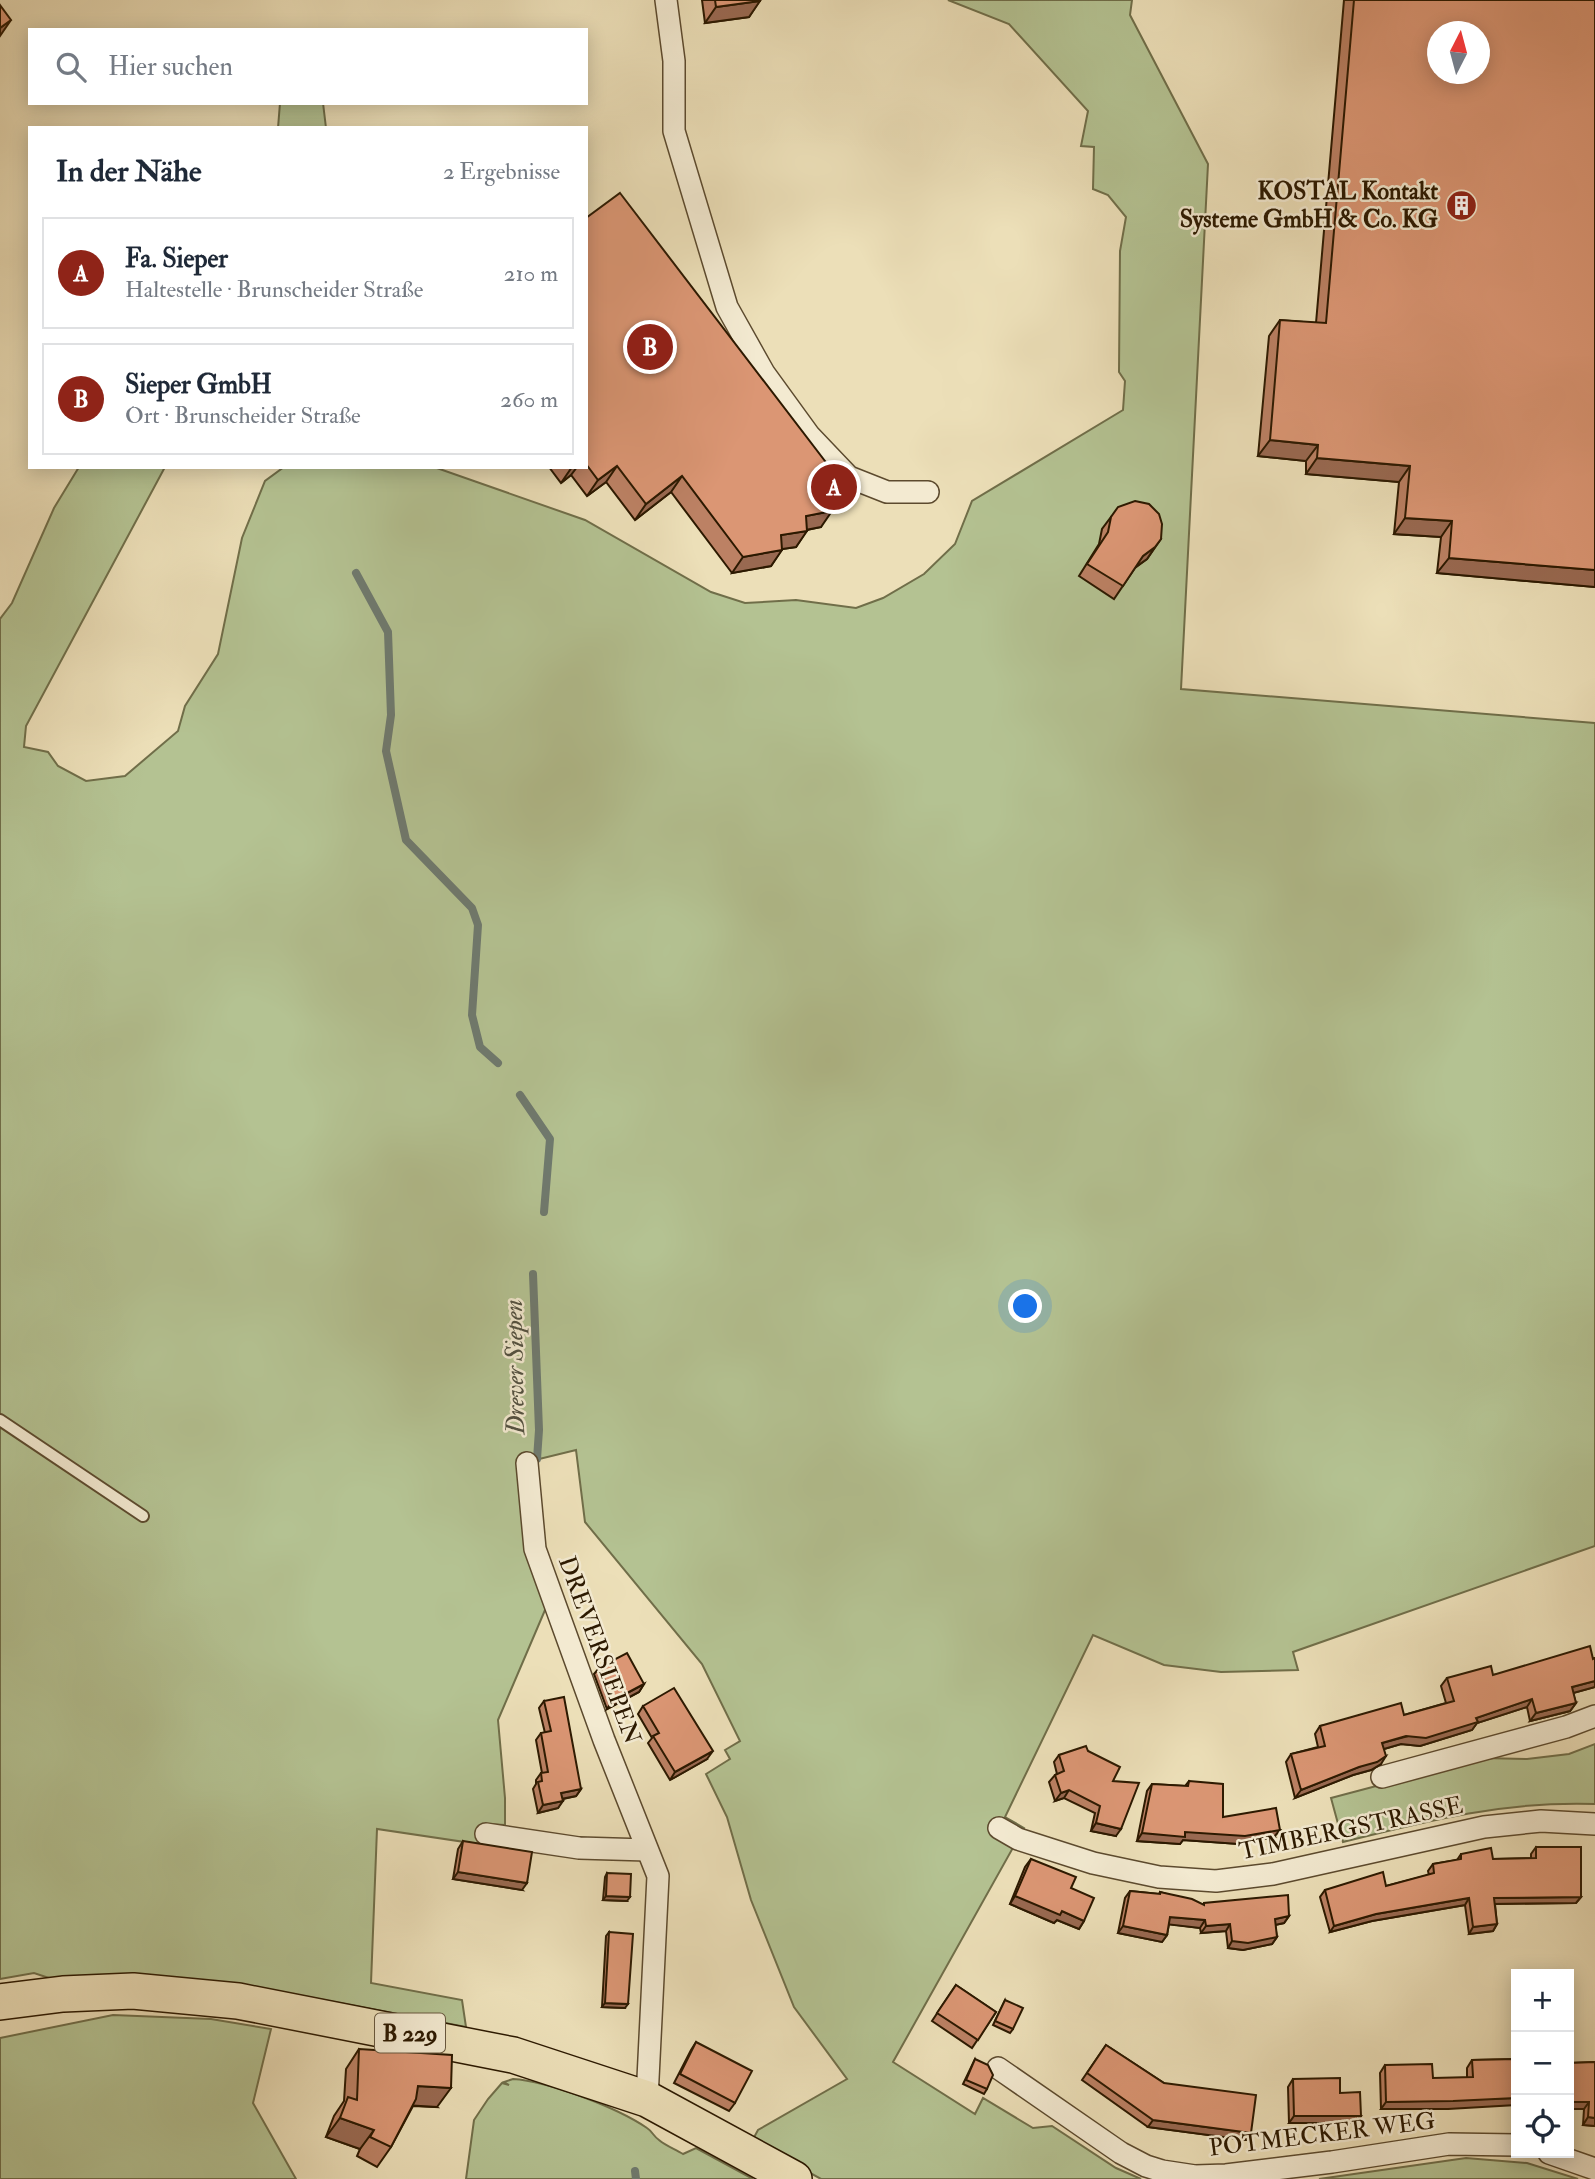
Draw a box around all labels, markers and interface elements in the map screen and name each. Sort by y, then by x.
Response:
north arrow [1427,21,1490,84]
search box [28,28,588,105]
icon: search [52,48,90,86]
text: Hier suchen [108,51,233,83]
text: In der Nähe [56,153,201,190]
text: 2 Ergebnisse [443,157,560,186]
place label: KOSTAL Kontakt Systeme GmbH & Co. KG [1180,176,1438,235]
building icon: KOSTAL Kontakt Systeme GmbH & Co. KG [1444,188,1478,222]
text: Fa. Sieper [125,243,228,275]
text: A [74,259,88,288]
text: 210 m [504,259,558,288]
text: Haltestelle · Brunscheider Straße [125,275,423,304]
pin: B [627,321,673,373]
text: Sieper GmbH [125,369,272,401]
text: B [73,385,89,414]
text: 260 m [500,385,558,414]
text: Ort · Brunscheider Straße [125,401,361,430]
pin: A [811,461,857,513]
your location [1008,1289,1042,1323]
water label: Drever Siepen [498,1299,532,1436]
street label: DREVERSIEPEN [551,1552,648,1749]
street label: TIMBERGSTRASSE [1236,1790,1466,1867]
map controls [1511,1969,1574,2158]
button: + [1511,1969,1574,2032]
road number: B 229 [375,2014,445,2052]
button: − [1511,2032,1574,2095]
button: locate [1511,2095,1574,2158]
street label: POTMECKER WEG [1207,2105,1437,2164]

